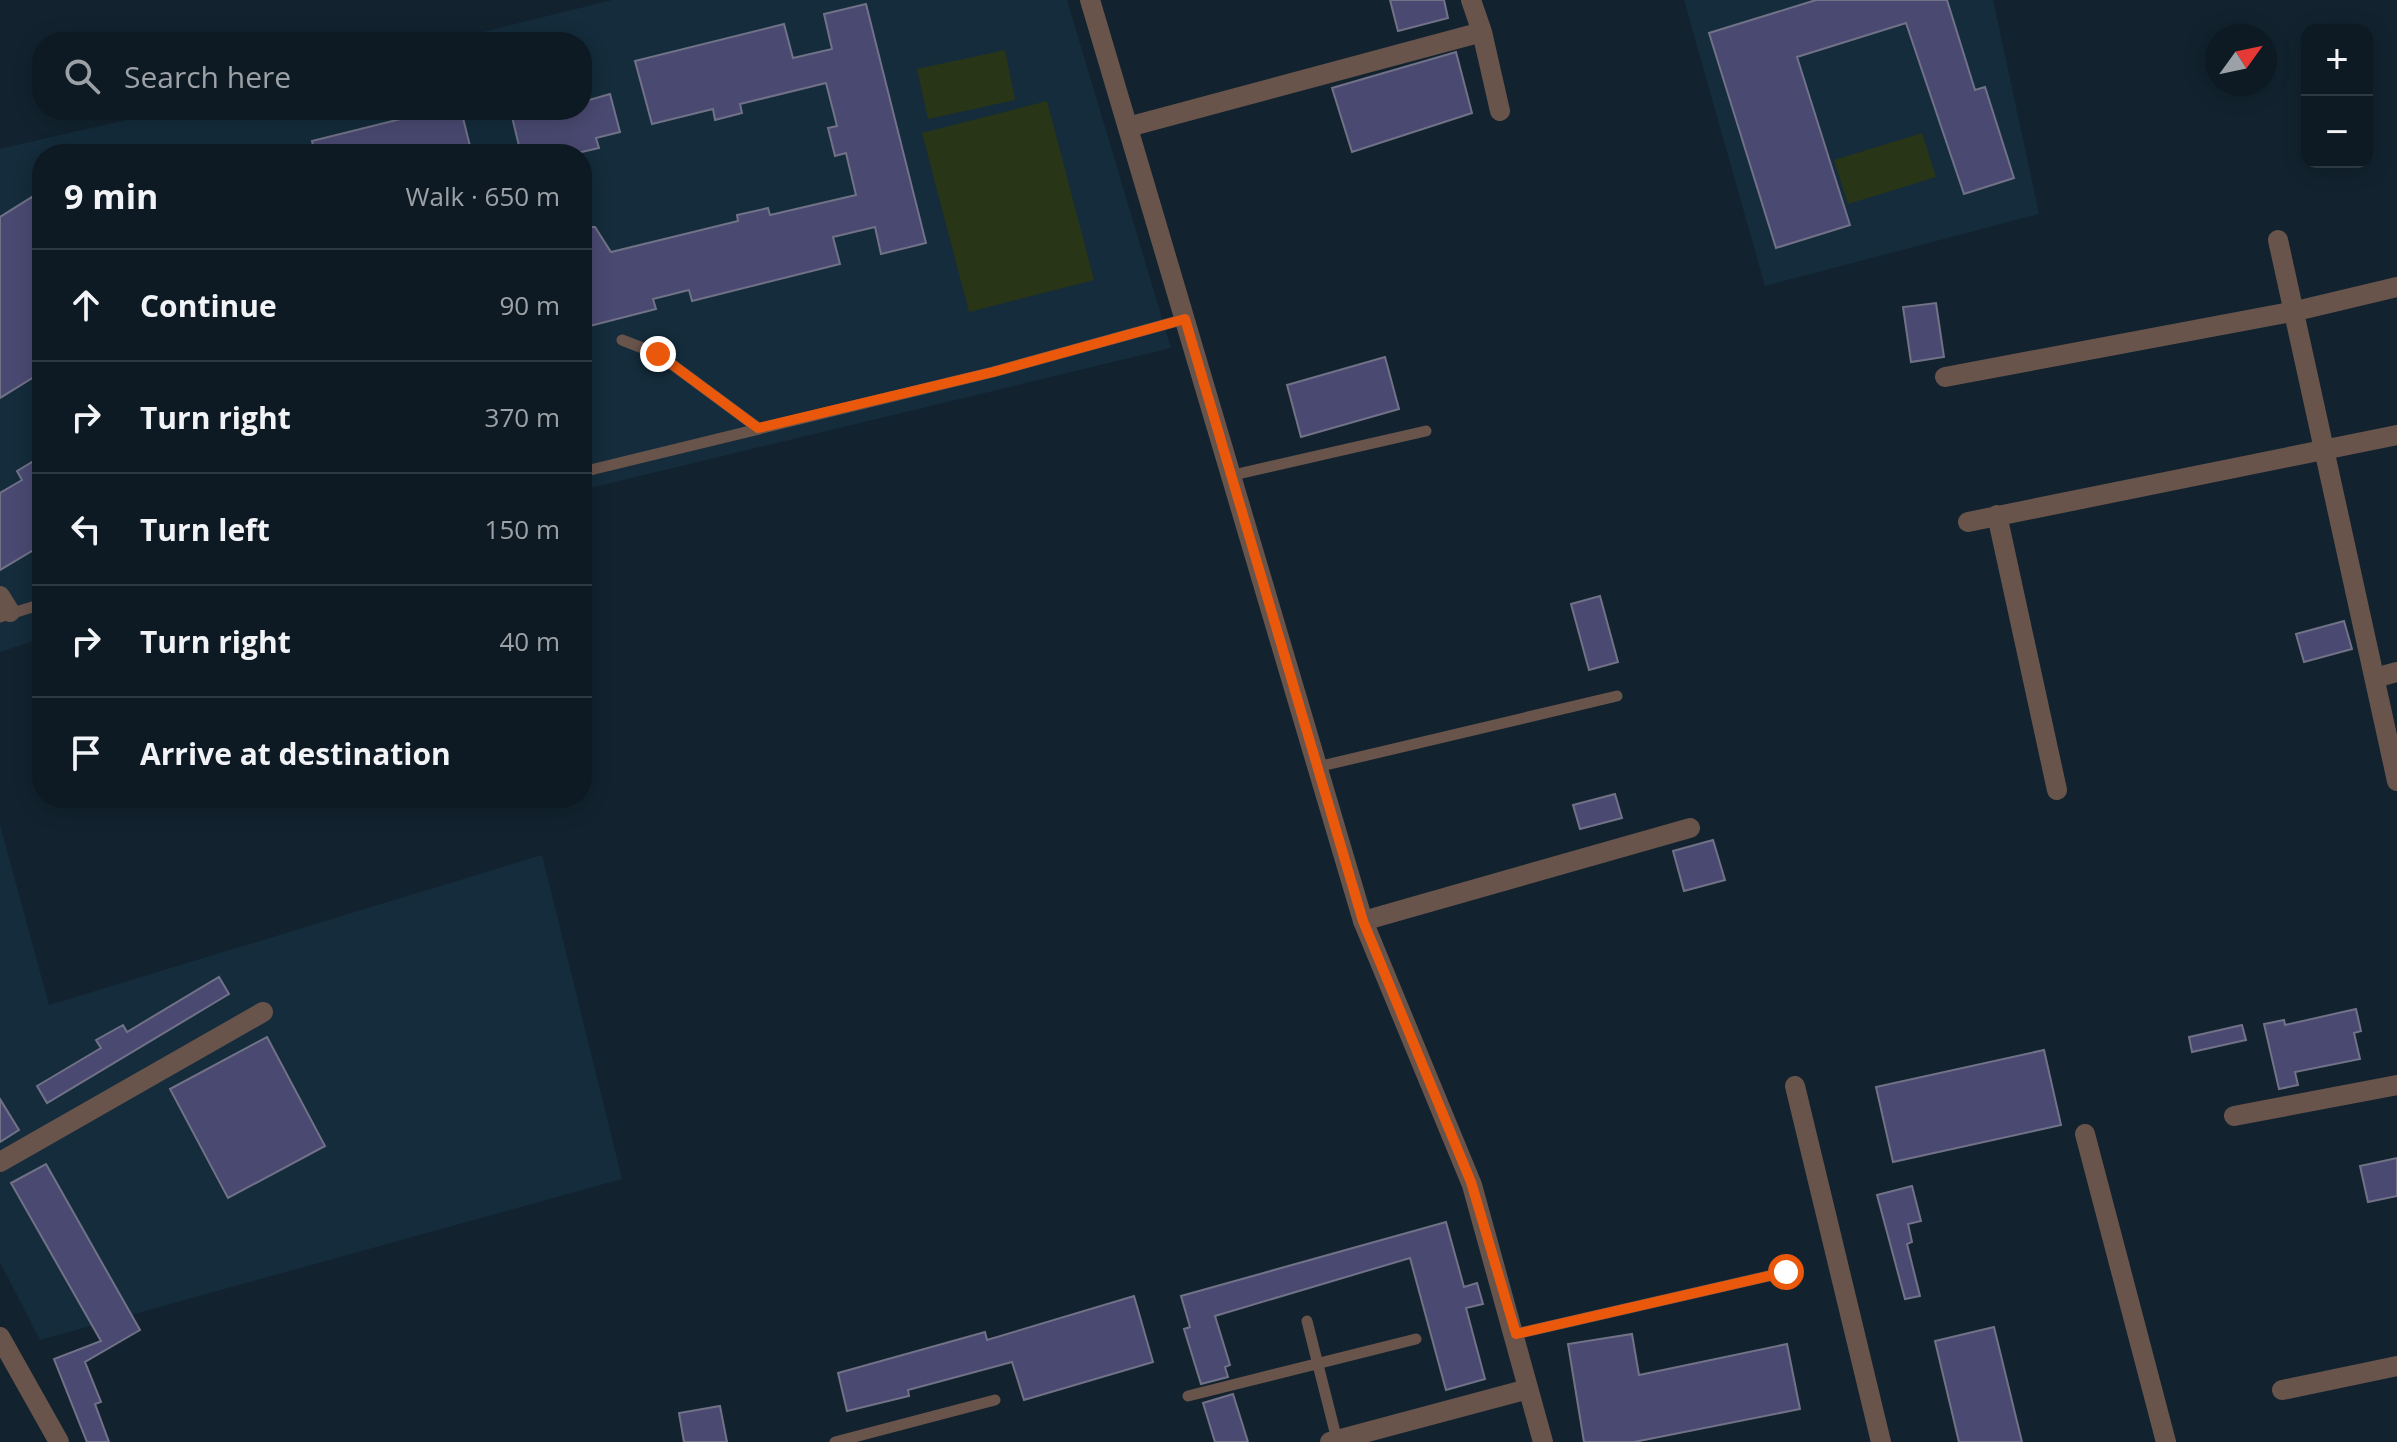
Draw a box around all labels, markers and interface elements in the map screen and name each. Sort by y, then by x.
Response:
north arrow [2205,24,2277,96]
map controls [2301,24,2373,168]
button: + [2301,24,2373,96]
search box [32,32,592,120]
icon: search [60,54,104,98]
text: Search here [124,56,291,97]
button: − [2301,96,2373,168]
text: 9 min [64,173,158,219]
text: Walk · 650 m [406,178,560,214]
icon: ahead [64,283,108,327]
text: Continue [140,285,277,326]
text: 90 m [499,287,560,323]
route end [640,336,676,372]
icon: right [64,395,108,439]
text: Turn right [140,397,291,438]
text: 370 m [485,399,560,435]
icon: left [64,507,108,551]
text: Turn left [140,509,270,550]
text: 150 m [485,511,560,547]
icon: right [64,619,108,663]
text: Turn right [140,621,291,662]
text: 40 m [499,623,560,659]
icon: arrive [64,731,108,775]
text: Arrive at destination [140,733,451,774]
route start [1768,1254,1804,1290]

